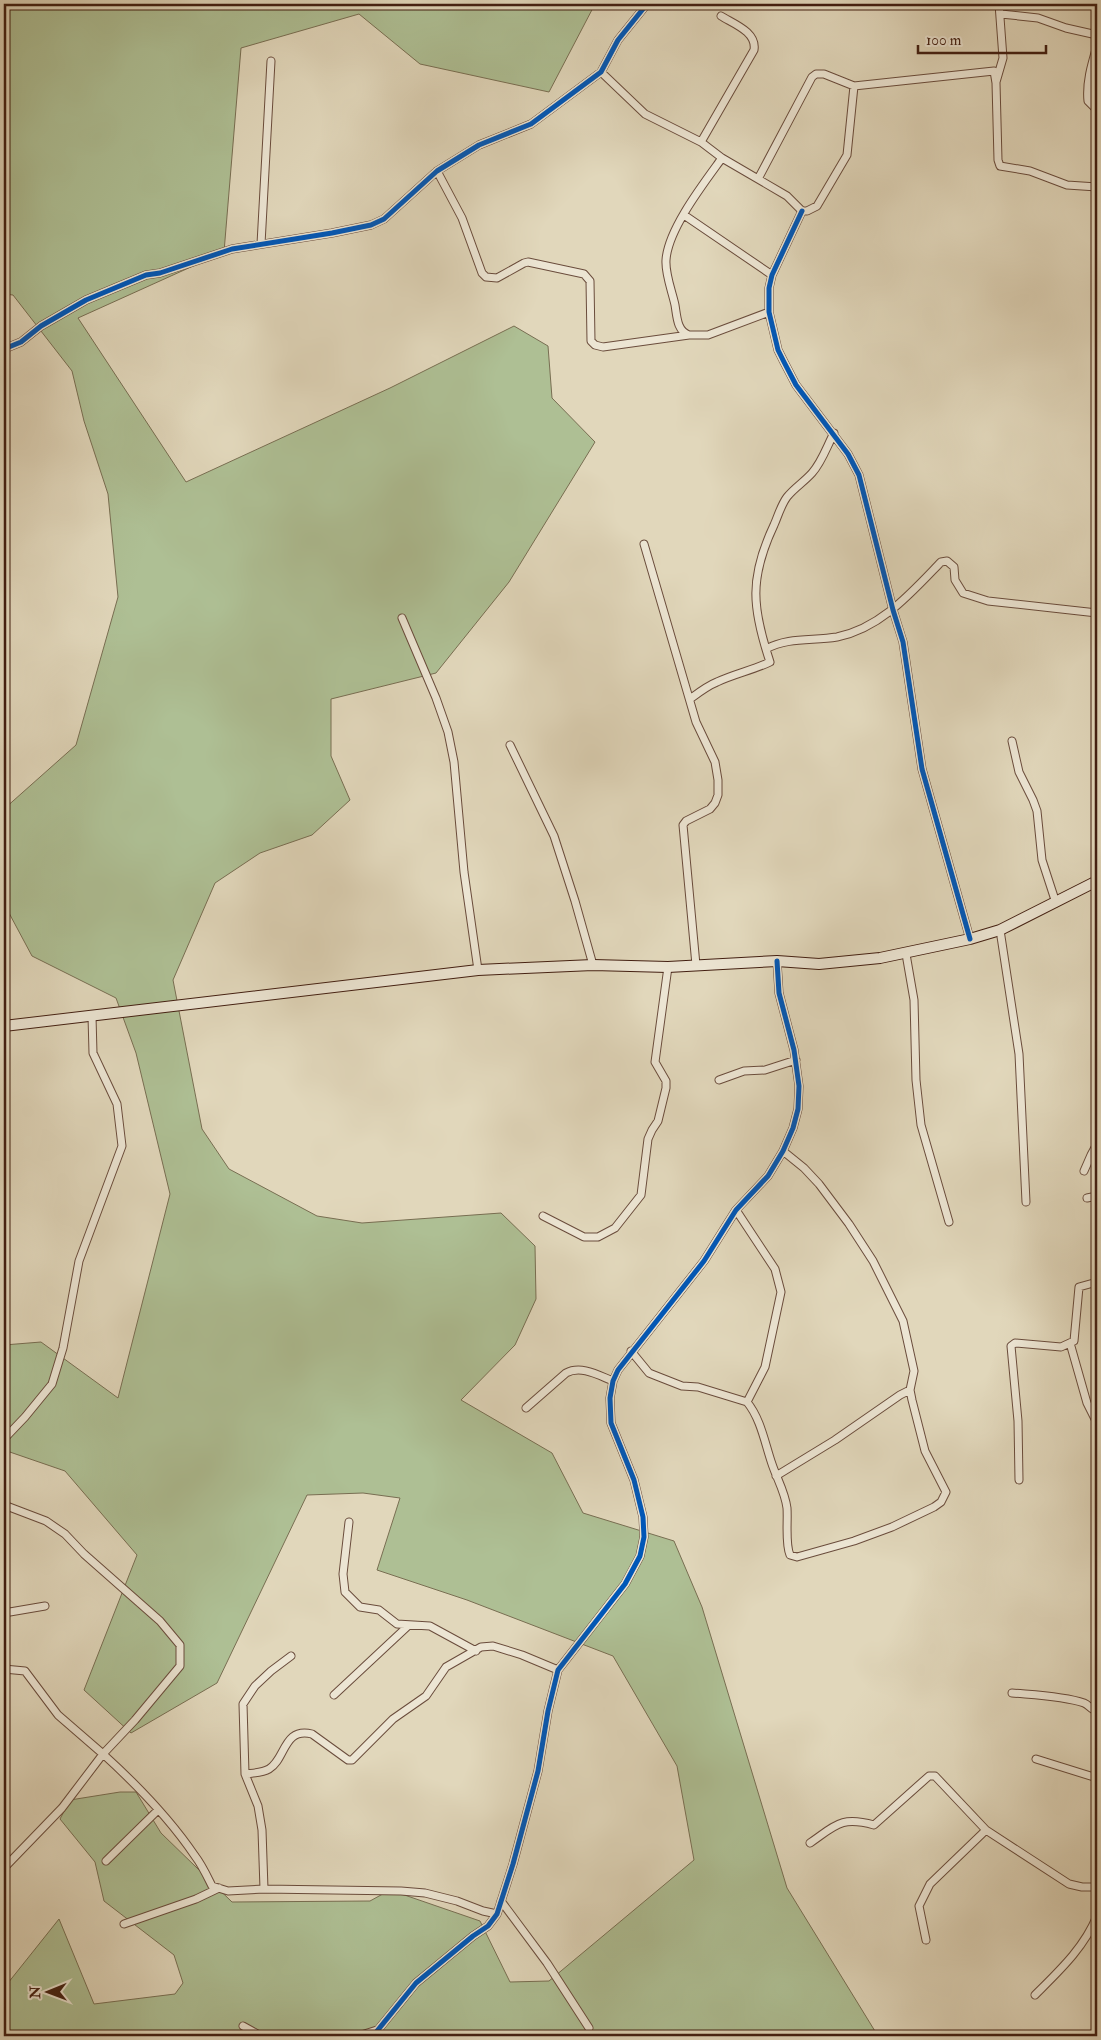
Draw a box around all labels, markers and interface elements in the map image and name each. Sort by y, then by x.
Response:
scale bar [918,22,1046,54]
text: 100 m [926,31,962,50]
north arrow [22,1968,72,2018]
text: N [27,1985,44,2000]

